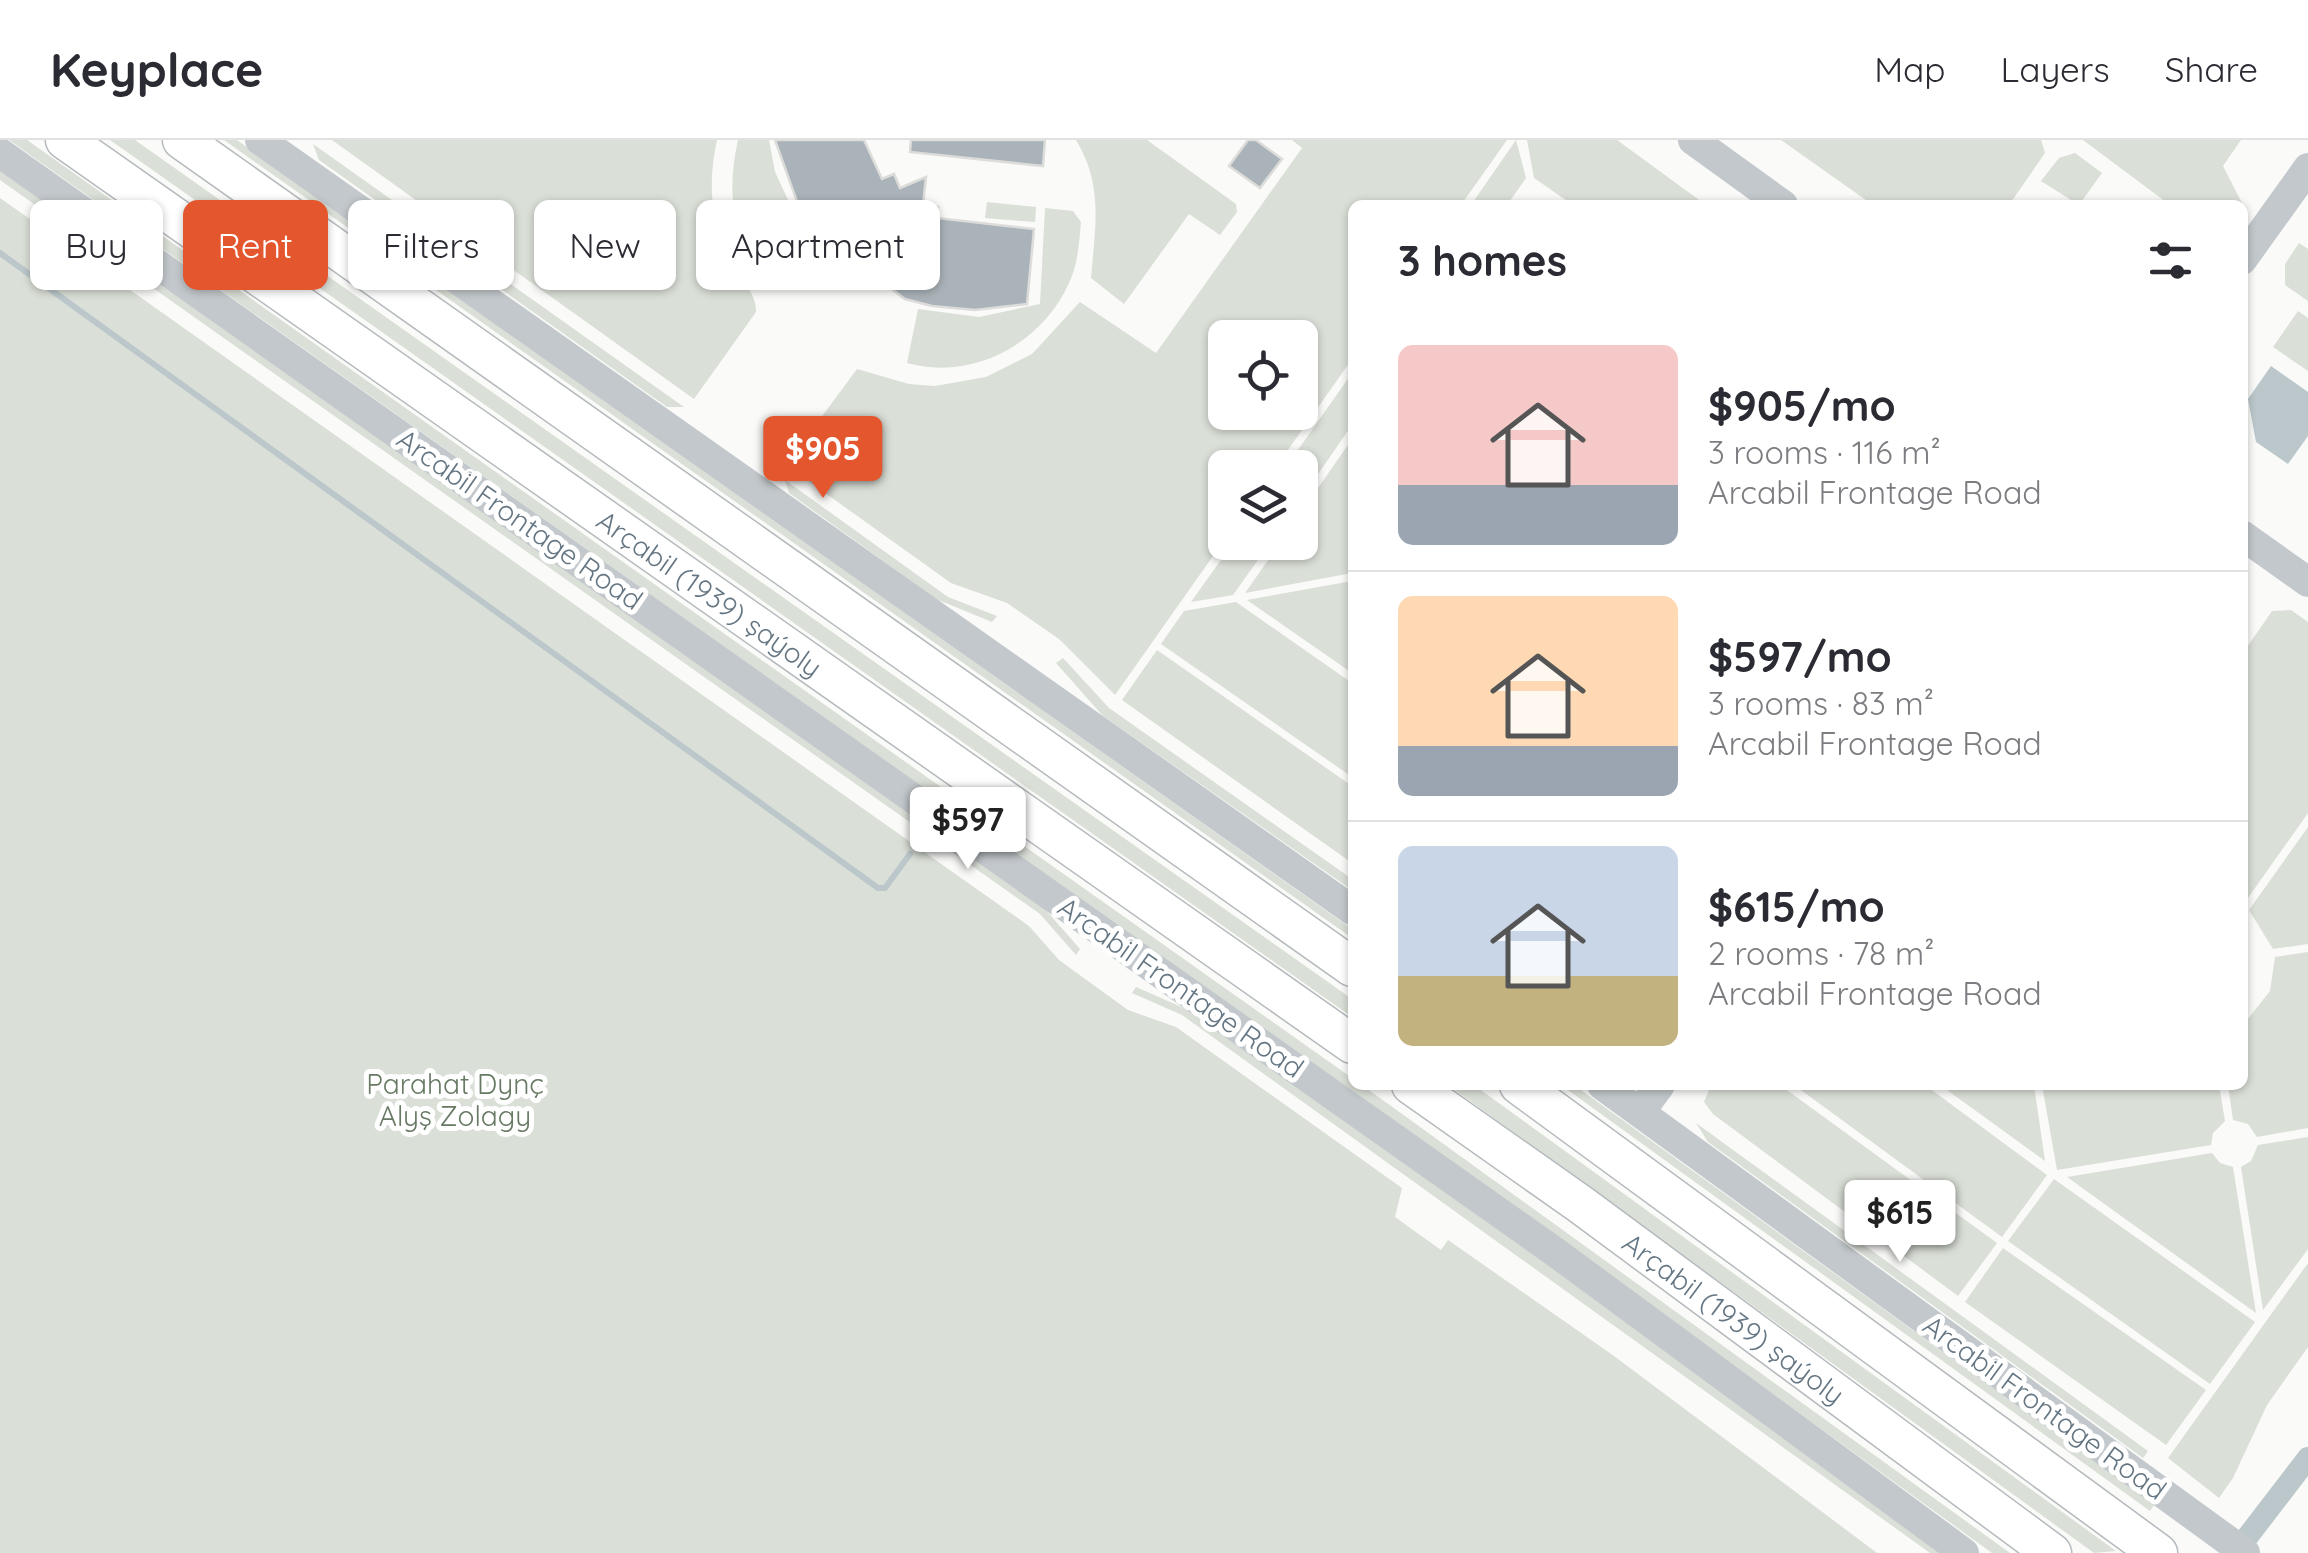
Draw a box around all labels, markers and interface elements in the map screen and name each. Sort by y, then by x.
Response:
text: Keyplace [50,39,263,99]
text: Map [1874,47,1946,91]
text: Layers [2001,47,2110,91]
text: Share [2165,47,2258,91]
chip: Buy [30,200,163,290]
chip: Rent [183,200,328,290]
chip: Filters [348,200,514,290]
chip: New [534,200,676,290]
chip: Apartment [696,200,940,290]
icon: filters [2143,233,2198,288]
text: 3 homes [1398,234,1567,287]
map controls [1208,320,1318,560]
button: locate [1208,320,1318,430]
text: $905/mo [1708,379,1896,432]
icon: home [1478,385,1598,505]
pin: $905 [764,416,882,501]
street label: Arcabil Frontage Road [390,421,650,617]
text: $905 [785,428,861,468]
text: 3 rooms · 116 m² [1708,432,1941,472]
button: layers [1208,450,1318,560]
text: Arcabil Frontage Road [1708,472,2042,512]
street label: Arçabil (1939) şaýoly [590,502,829,684]
text: $597/mo [1708,630,1892,683]
icon: home [1478,636,1598,756]
text: 3 rooms · 83 m² [1708,683,1934,723]
text: Arcabil Frontage Road [1708,723,2042,763]
pin: $597 [909,787,1027,872]
text: $597 [932,799,1004,839]
text: $615/mo [1708,880,1885,933]
icon: home [1478,886,1598,1006]
street label: Arcabil Frontage Road [1051,889,1311,1085]
text: 2 rooms · 78 m² [1708,933,1934,973]
text: Arcabil Frontage Road [1708,973,2042,1013]
park label: Parahat Dynç Alyş Zolagy [366,1066,544,1133]
pin: $615 [1841,1180,1959,1265]
text: $615 [1866,1192,1934,1232]
street label: Arçabil (1939) şaýoly [1616,1224,1852,1411]
street label: Arcabil Frontage Road [1917,1307,2173,1507]

